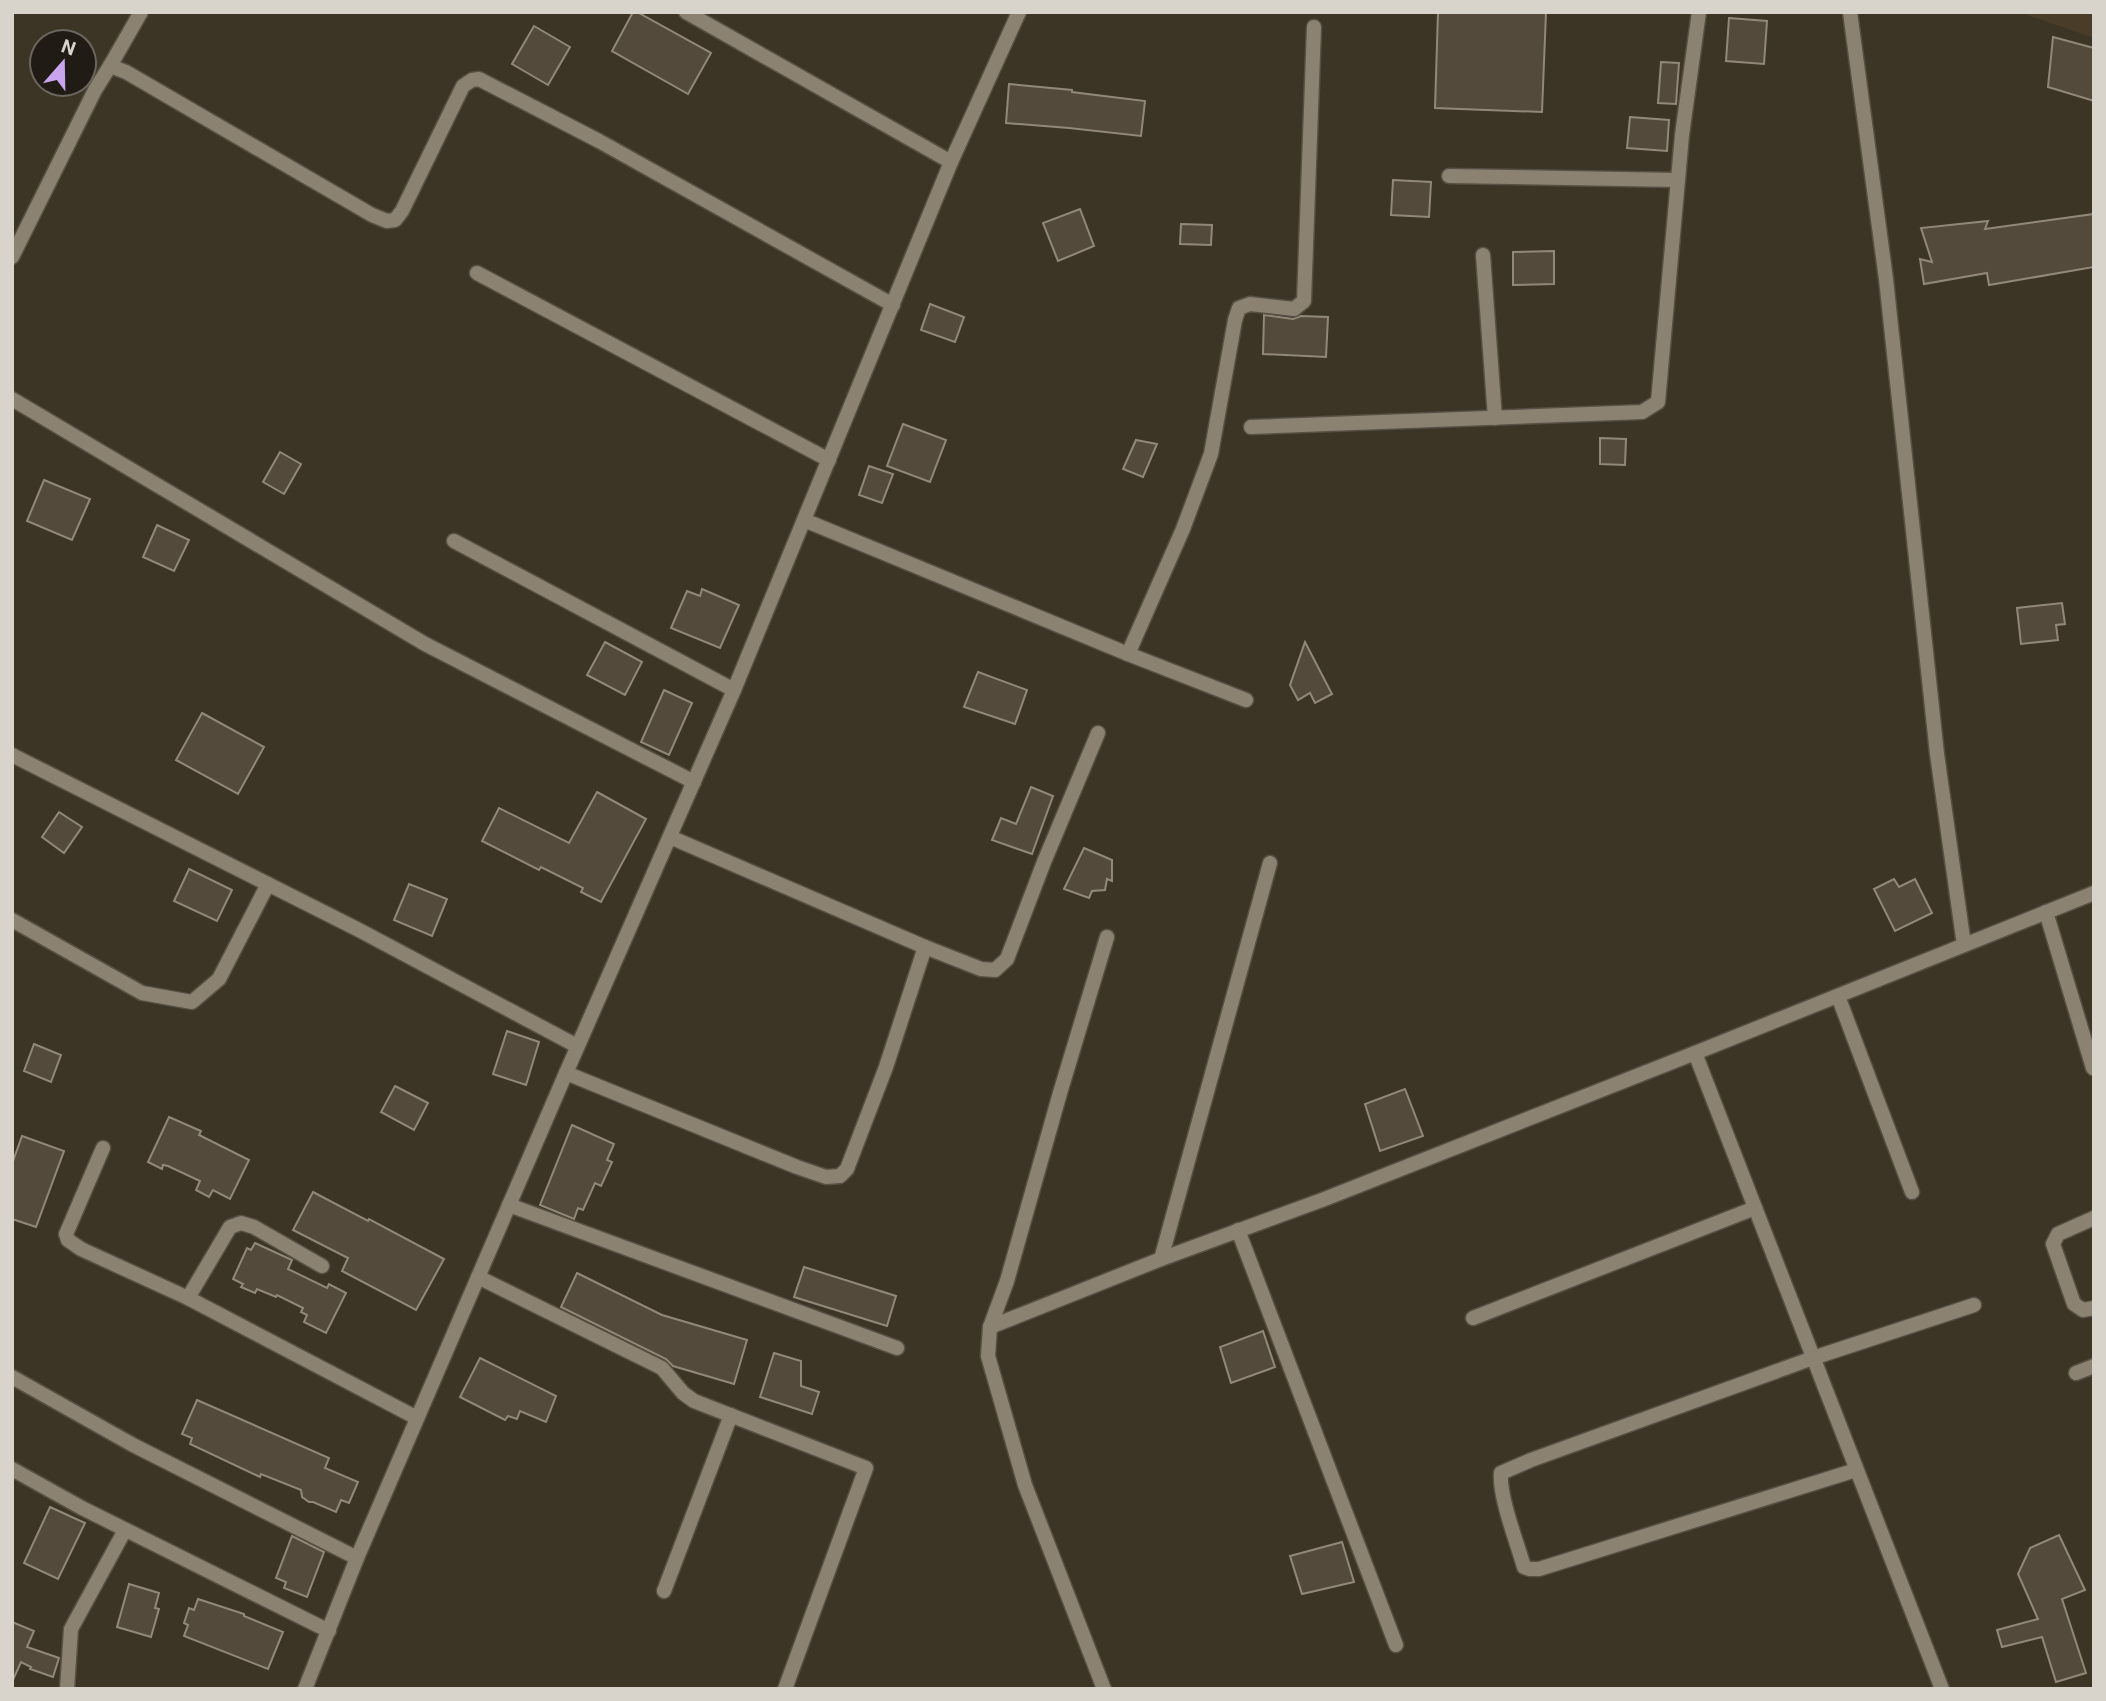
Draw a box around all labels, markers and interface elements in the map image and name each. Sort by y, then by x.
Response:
north arrow [28,28,98,98]
text: N [58,34,79,61]

